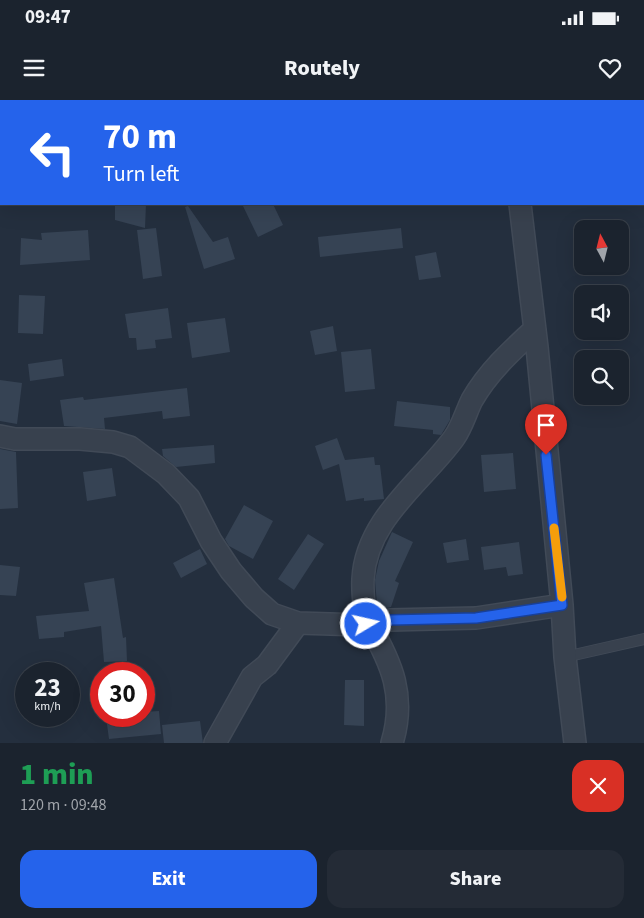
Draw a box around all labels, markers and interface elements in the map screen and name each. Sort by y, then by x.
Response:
text: 09:47 [25,4,71,31]
text: Routely [284,52,360,84]
icon: menu [20,54,48,82]
icon: heart [596,54,624,82]
text: 70 m [103,112,177,162]
icon: left [20,120,85,185]
text: Turn left [103,158,179,190]
north arrow [574,220,629,275]
map controls [574,220,629,405]
button: sound [574,285,629,340]
button: search [574,350,629,405]
pin [525,404,567,455]
icon: arrive [532,411,560,439]
position arrow [339,597,391,649]
speed limit sign: 30 [90,662,155,727]
text: 23 [34,670,61,706]
text: km/h [34,698,61,715]
text: 1 min [20,753,94,796]
button: close [572,760,624,812]
text: 120 m · 09:48 [20,794,107,816]
button: Exit [20,850,317,908]
button: Share [327,850,624,908]

